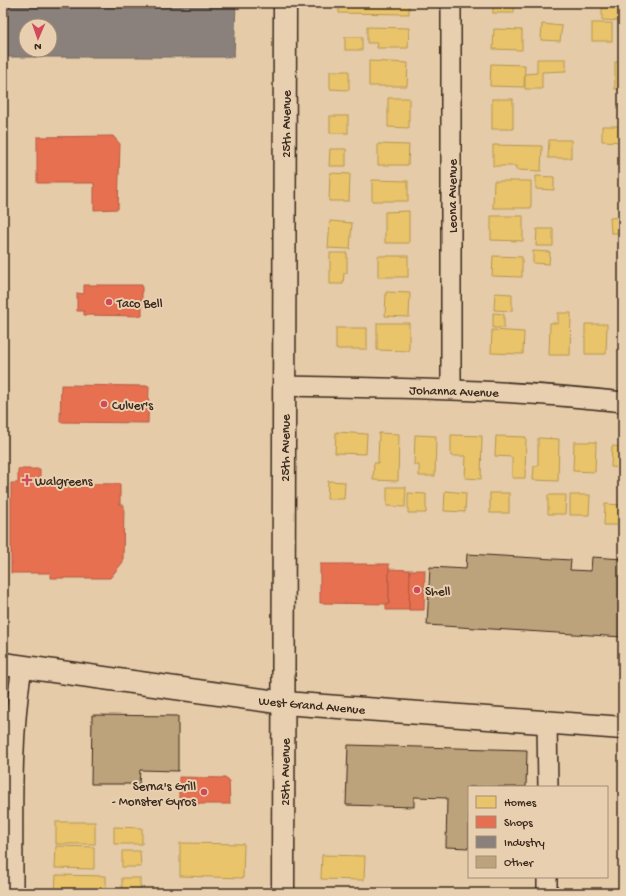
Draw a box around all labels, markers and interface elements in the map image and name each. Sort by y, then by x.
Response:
north arrow [18,18,58,58]
text: N [34,40,42,52]
street label: 25th Avenue [280,90,295,158]
street label: Leona Avenue [446,159,461,233]
marker: Taco Bell [104,297,114,307]
place label: Taco Bell [116,297,163,312]
street label: Johanna Avenue [409,383,499,402]
marker: Culver's [99,399,109,409]
place label: Culver's [112,399,154,414]
street label: 25th Avenue [279,414,294,482]
marker: Walgreens [22,475,32,485]
place label: Walgreens [35,475,94,490]
marker: Shell [412,585,422,595]
place label: Shell [425,585,451,600]
street label: West Grand Avenue [258,694,366,719]
street label: 25th Avenue [279,738,294,806]
place label: Serna's Grill - Monster Gyros [112,780,197,810]
legend [468,786,608,878]
marker: Serna's Grill - Monster Gyros [199,787,209,797]
text: Homes [504,797,537,811]
text: Shops [504,817,533,831]
text: Industry [504,837,545,851]
text: Other [504,857,535,871]

